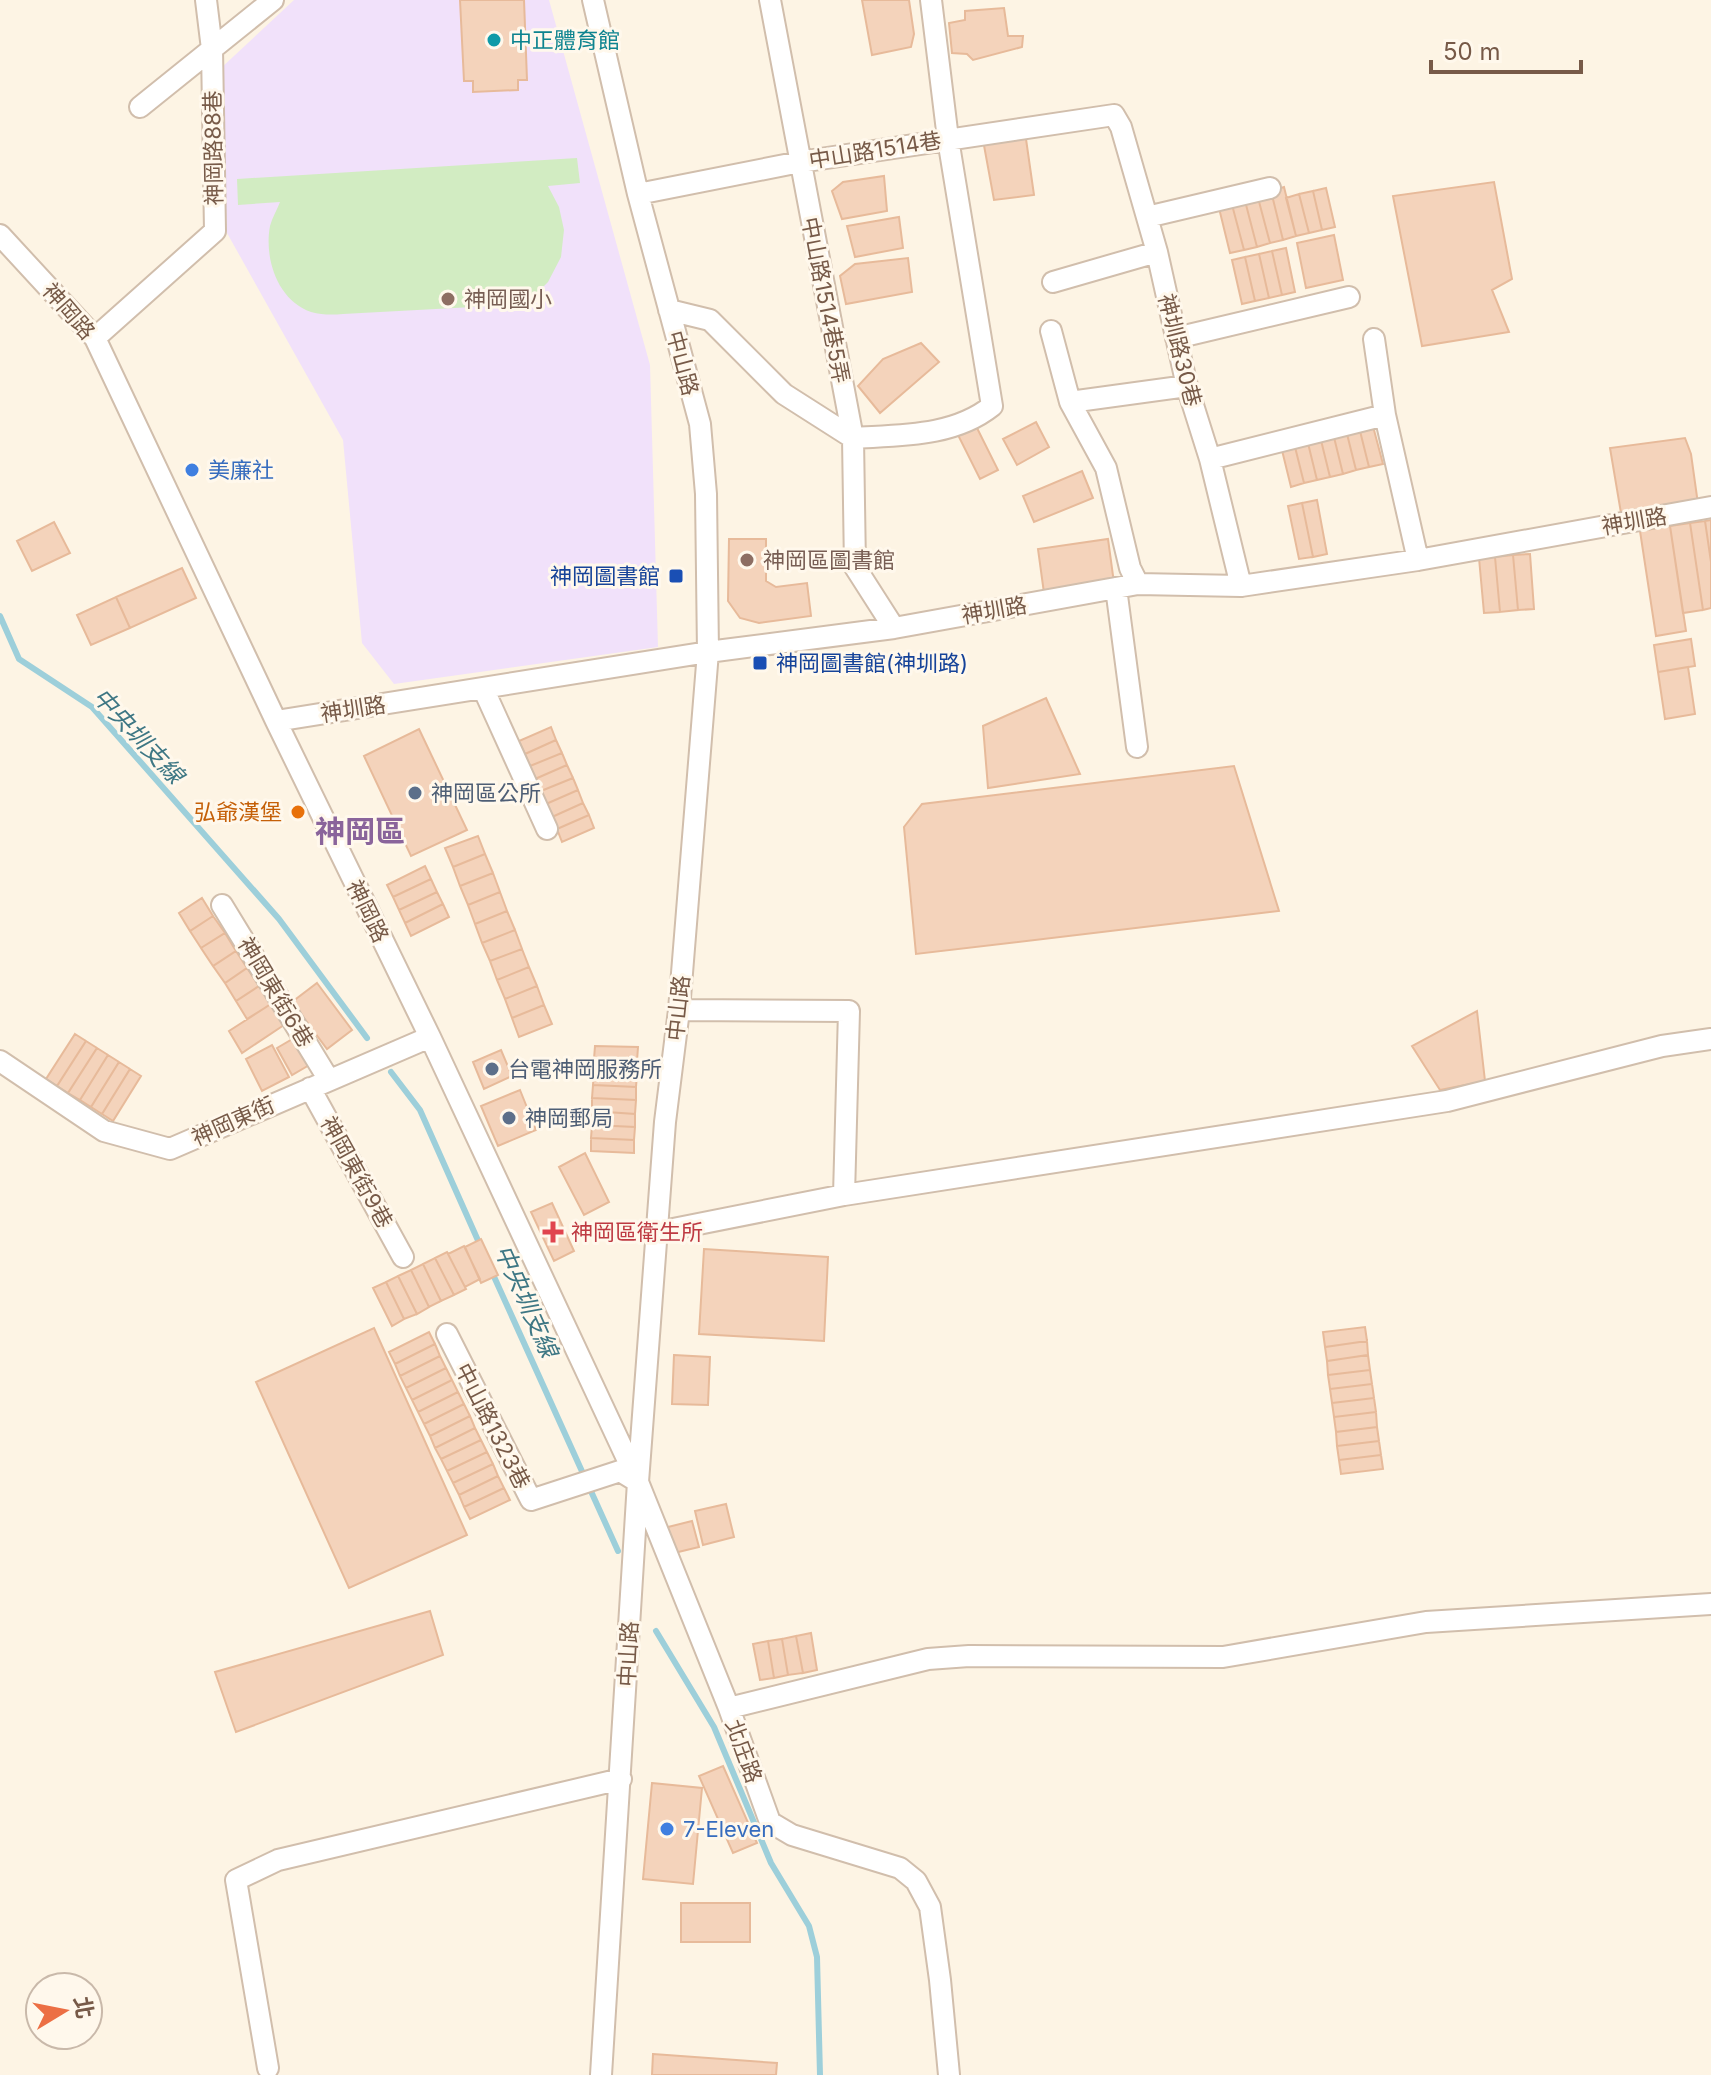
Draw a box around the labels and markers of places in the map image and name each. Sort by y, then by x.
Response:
place label: 中正體育館 [510,27,620,53]
marker: 中正體育館 [485,31,503,49]
place label: 神岡國小 [464,286,552,312]
marker: 神岡國小 [439,290,457,308]
place label: 美廉社 [208,457,274,483]
marker: 美廉社 [183,461,201,479]
place label: 神岡區圖書館 [763,547,895,573]
marker: 神岡區圖書館 [738,551,756,569]
place label: 神岡圖書館 [550,563,660,589]
marker: 神岡圖書館 [667,567,685,585]
place label: 神岡圖書館(神圳路) [776,650,968,676]
marker: 神岡圖書館(神圳路) [751,654,769,672]
place label: 神岡區公所 [431,780,541,806]
marker: 神岡區公所 [406,784,424,802]
place label: 弘爺漢堡 [194,799,282,825]
marker: 弘爺漢堡 [289,803,307,821]
place label: 台電神岡服務所 [508,1056,662,1082]
marker: 台電神岡服務所 [483,1060,501,1078]
place label: 神岡郵局 [525,1105,613,1131]
marker: 神岡郵局 [500,1109,518,1127]
place label: 神岡區衛生所 [571,1219,703,1245]
marker: 神岡區衛生所 [542,1221,564,1243]
place label: 7-Eleven [683,1816,774,1842]
marker: 7-Eleven [658,1820,676,1838]

